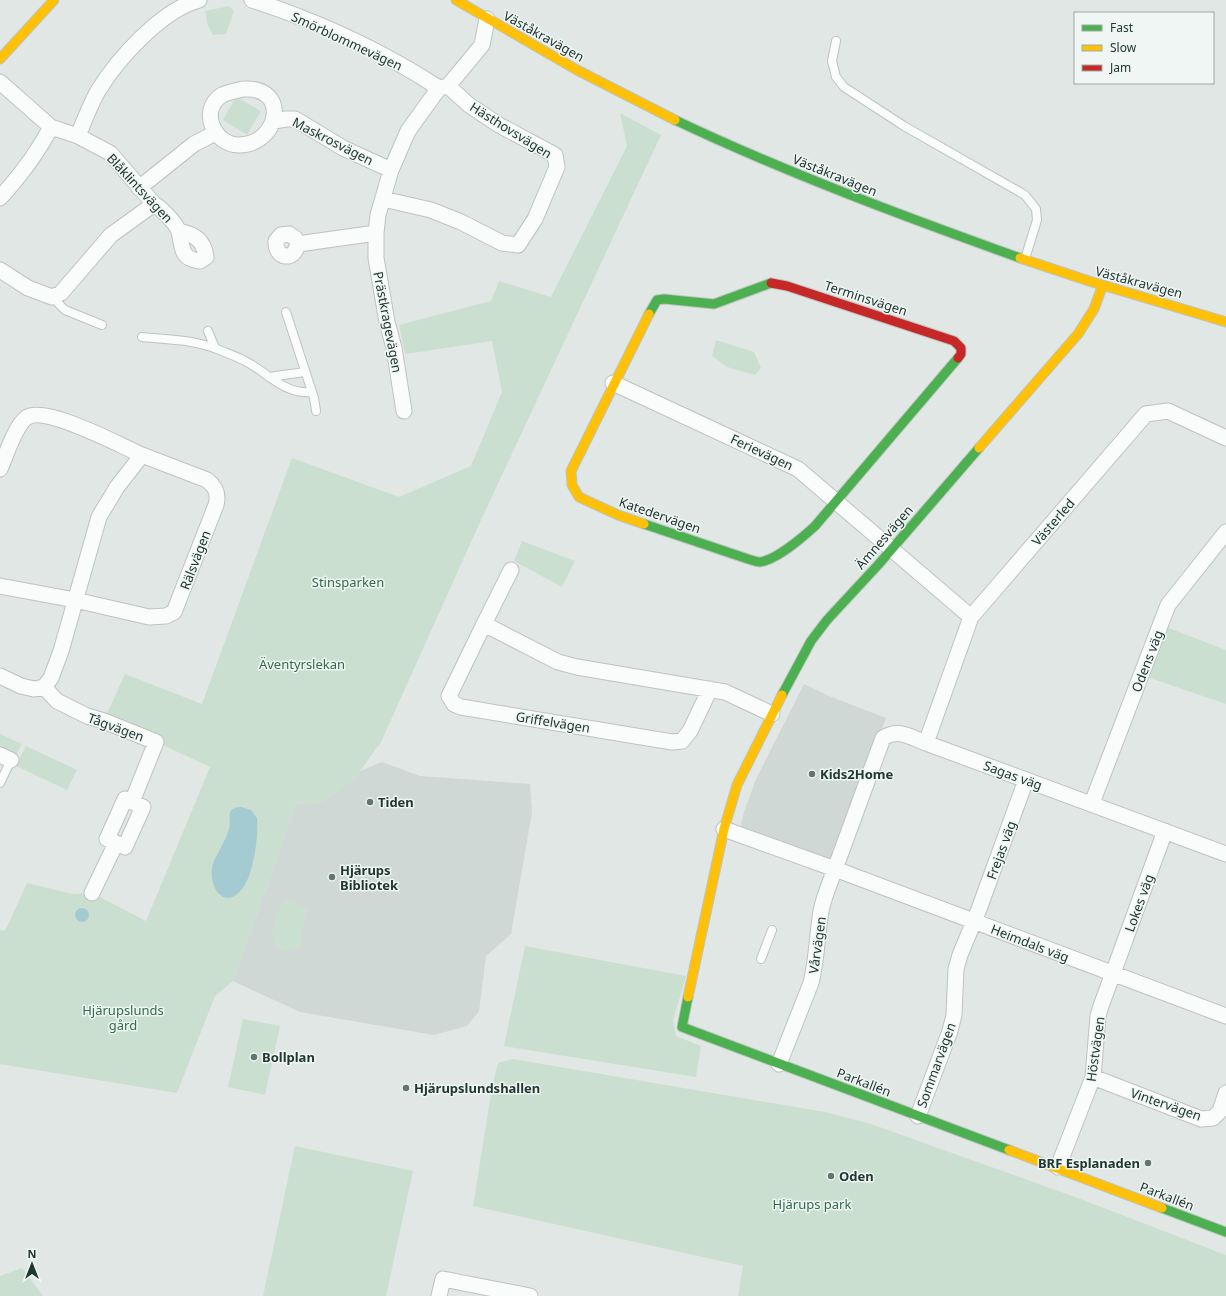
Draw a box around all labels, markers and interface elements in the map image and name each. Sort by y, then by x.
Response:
street label: Väståkravägen [500,6,588,66]
street label: Smörblommevägen [289,7,405,75]
legend [1074,12,1214,84]
text: Fast [1110,19,1134,36]
text: Slow [1110,39,1137,56]
text: Jam [1109,59,1131,76]
street label: Hästhovsvägen [467,98,555,162]
street label: Maskrosvägen [289,113,377,169]
street label: Blåklintsvägen [103,149,177,227]
street label: Väståkravägen [790,150,880,200]
street label: Väståkravägen [1093,262,1185,302]
street label: Prästkragevägen [369,270,407,374]
street label: Terminsvägen [822,276,910,320]
street label: Ferievägen [728,430,796,474]
street label: Katedervägen [617,493,703,537]
street label: Västerled [1027,495,1079,549]
street label: Ämnesvägen [851,501,917,573]
street label: Rälsvägen [175,528,215,592]
park label: Stinsparken [312,573,384,591]
street label: Odens väg [1127,627,1167,695]
park label: Äventyrslekan [259,655,345,673]
street label: Griffelvägen [515,707,591,737]
street label: Tågvägen [85,708,147,746]
street label: Sagas väg [981,756,1045,794]
place label: Kids2Home [820,765,893,783]
marker: Kids2Home [807,769,817,779]
place label: Tiden [378,793,414,811]
marker: Tiden [365,797,375,807]
street label: Frejas väg [982,818,1020,882]
place label: Hjärups Bibliotek [340,861,399,894]
marker: Hjärups Bibliotek [327,872,337,882]
street label: Lokes väg [1120,872,1158,934]
street label: Vårvägen [804,915,830,975]
street label: Heimdals väg [988,920,1072,966]
park label: Hjärupslunds gård [82,1001,164,1034]
street label: Höstvägen [1082,1015,1108,1083]
street label: Sommarvägen [912,1020,960,1110]
place label: Bollplan [262,1048,315,1066]
marker: Bollplan [249,1052,259,1062]
street label: Parkallén [834,1063,894,1101]
place label: Hjärupslundshallen [414,1079,540,1097]
marker: Hjärupslundshallen [401,1083,411,1093]
street label: Vintervägen [1128,1083,1204,1125]
place label: BRF Esplanaden [1038,1154,1140,1172]
marker: BRF Esplanaden [1143,1158,1153,1168]
place label: Oden [839,1167,874,1185]
marker: Oden [826,1171,836,1181]
street label: Parkallén [1137,1177,1197,1215]
park label: Hjärups park [773,1195,851,1213]
north arrow [12,1244,52,1284]
text: N [28,1246,36,1261]

